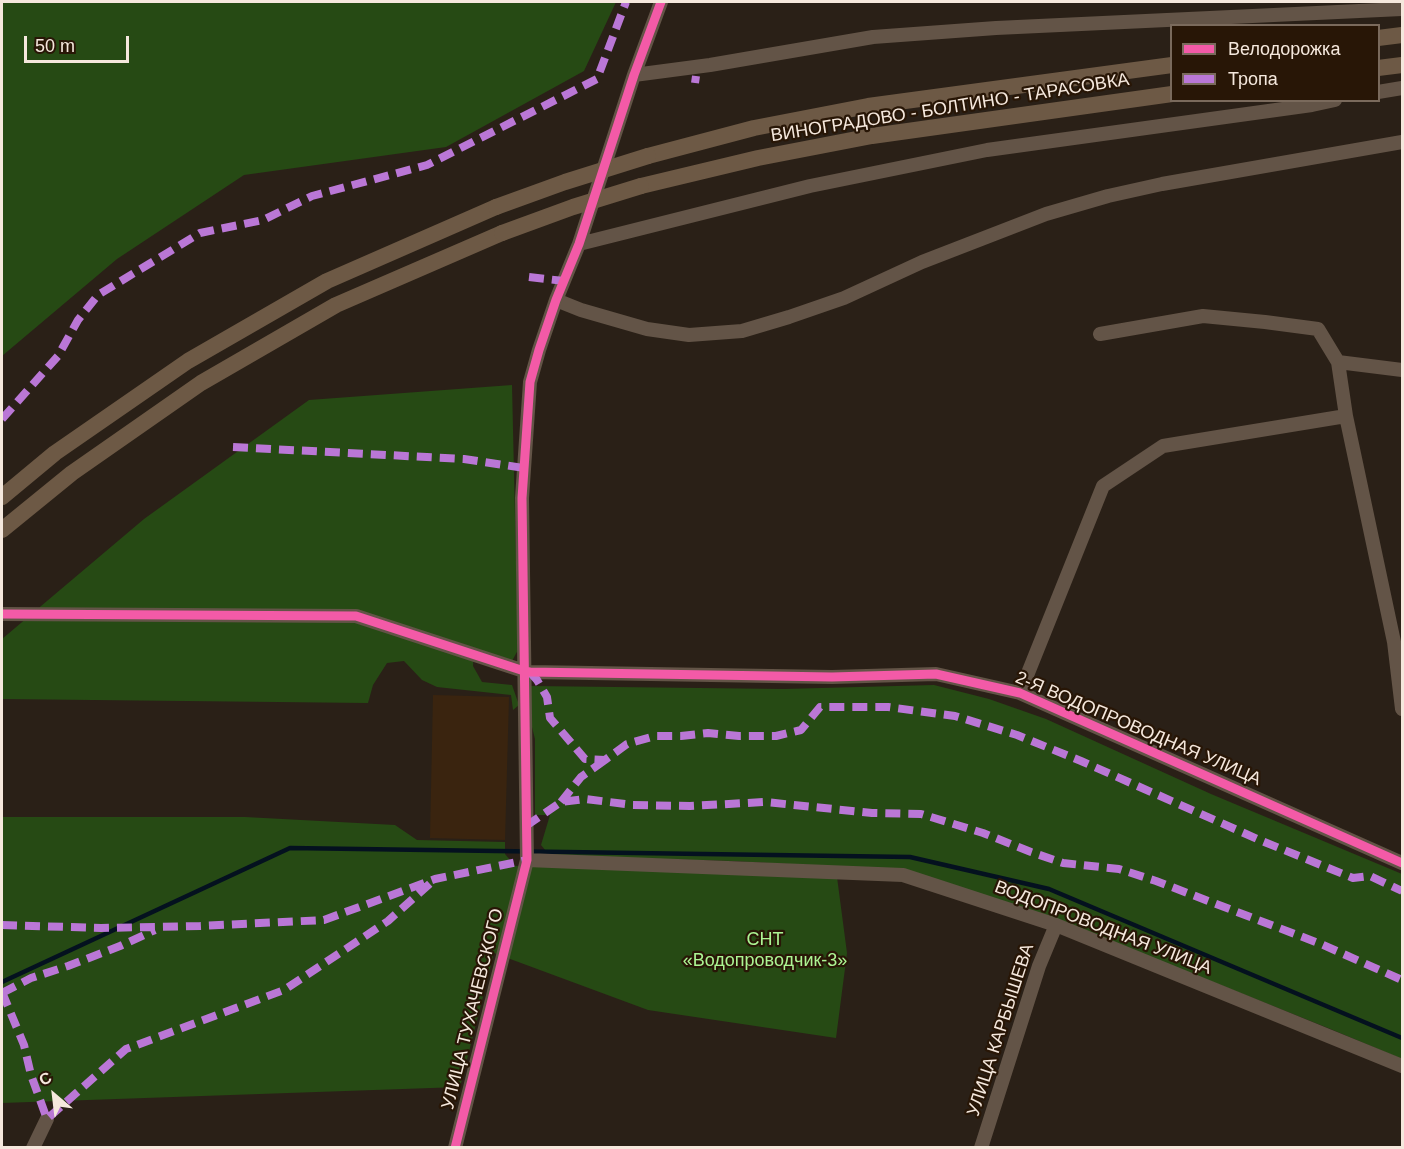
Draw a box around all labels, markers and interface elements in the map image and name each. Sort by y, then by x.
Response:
scale bar [27,24,132,62]
legend [1170,24,1380,102]
text: 50 m [35,36,75,56]
text: Велодорожка [1228,39,1340,59]
street label: ВИНОГРАДОВО - БОЛТИНО - ТАРАСОВКА [769,69,1131,147]
text: Тропа [1228,69,1278,89]
street label: 2-Я ВОДОПРОВОДНАЯ УЛИЦА [1012,667,1264,791]
street label: ВОДОПРОВОДНАЯ УЛИЦА [991,877,1215,979]
street label: УЛИЦА ТУХАЧЕВСКОГО [438,906,508,1112]
park label: СНТ «Водопроводчик-3» [683,929,847,972]
street label: УЛИЦА КАРБЫШЕВА [963,941,1039,1119]
north arrow [24,1065,84,1125]
text: С [36,1068,54,1089]

